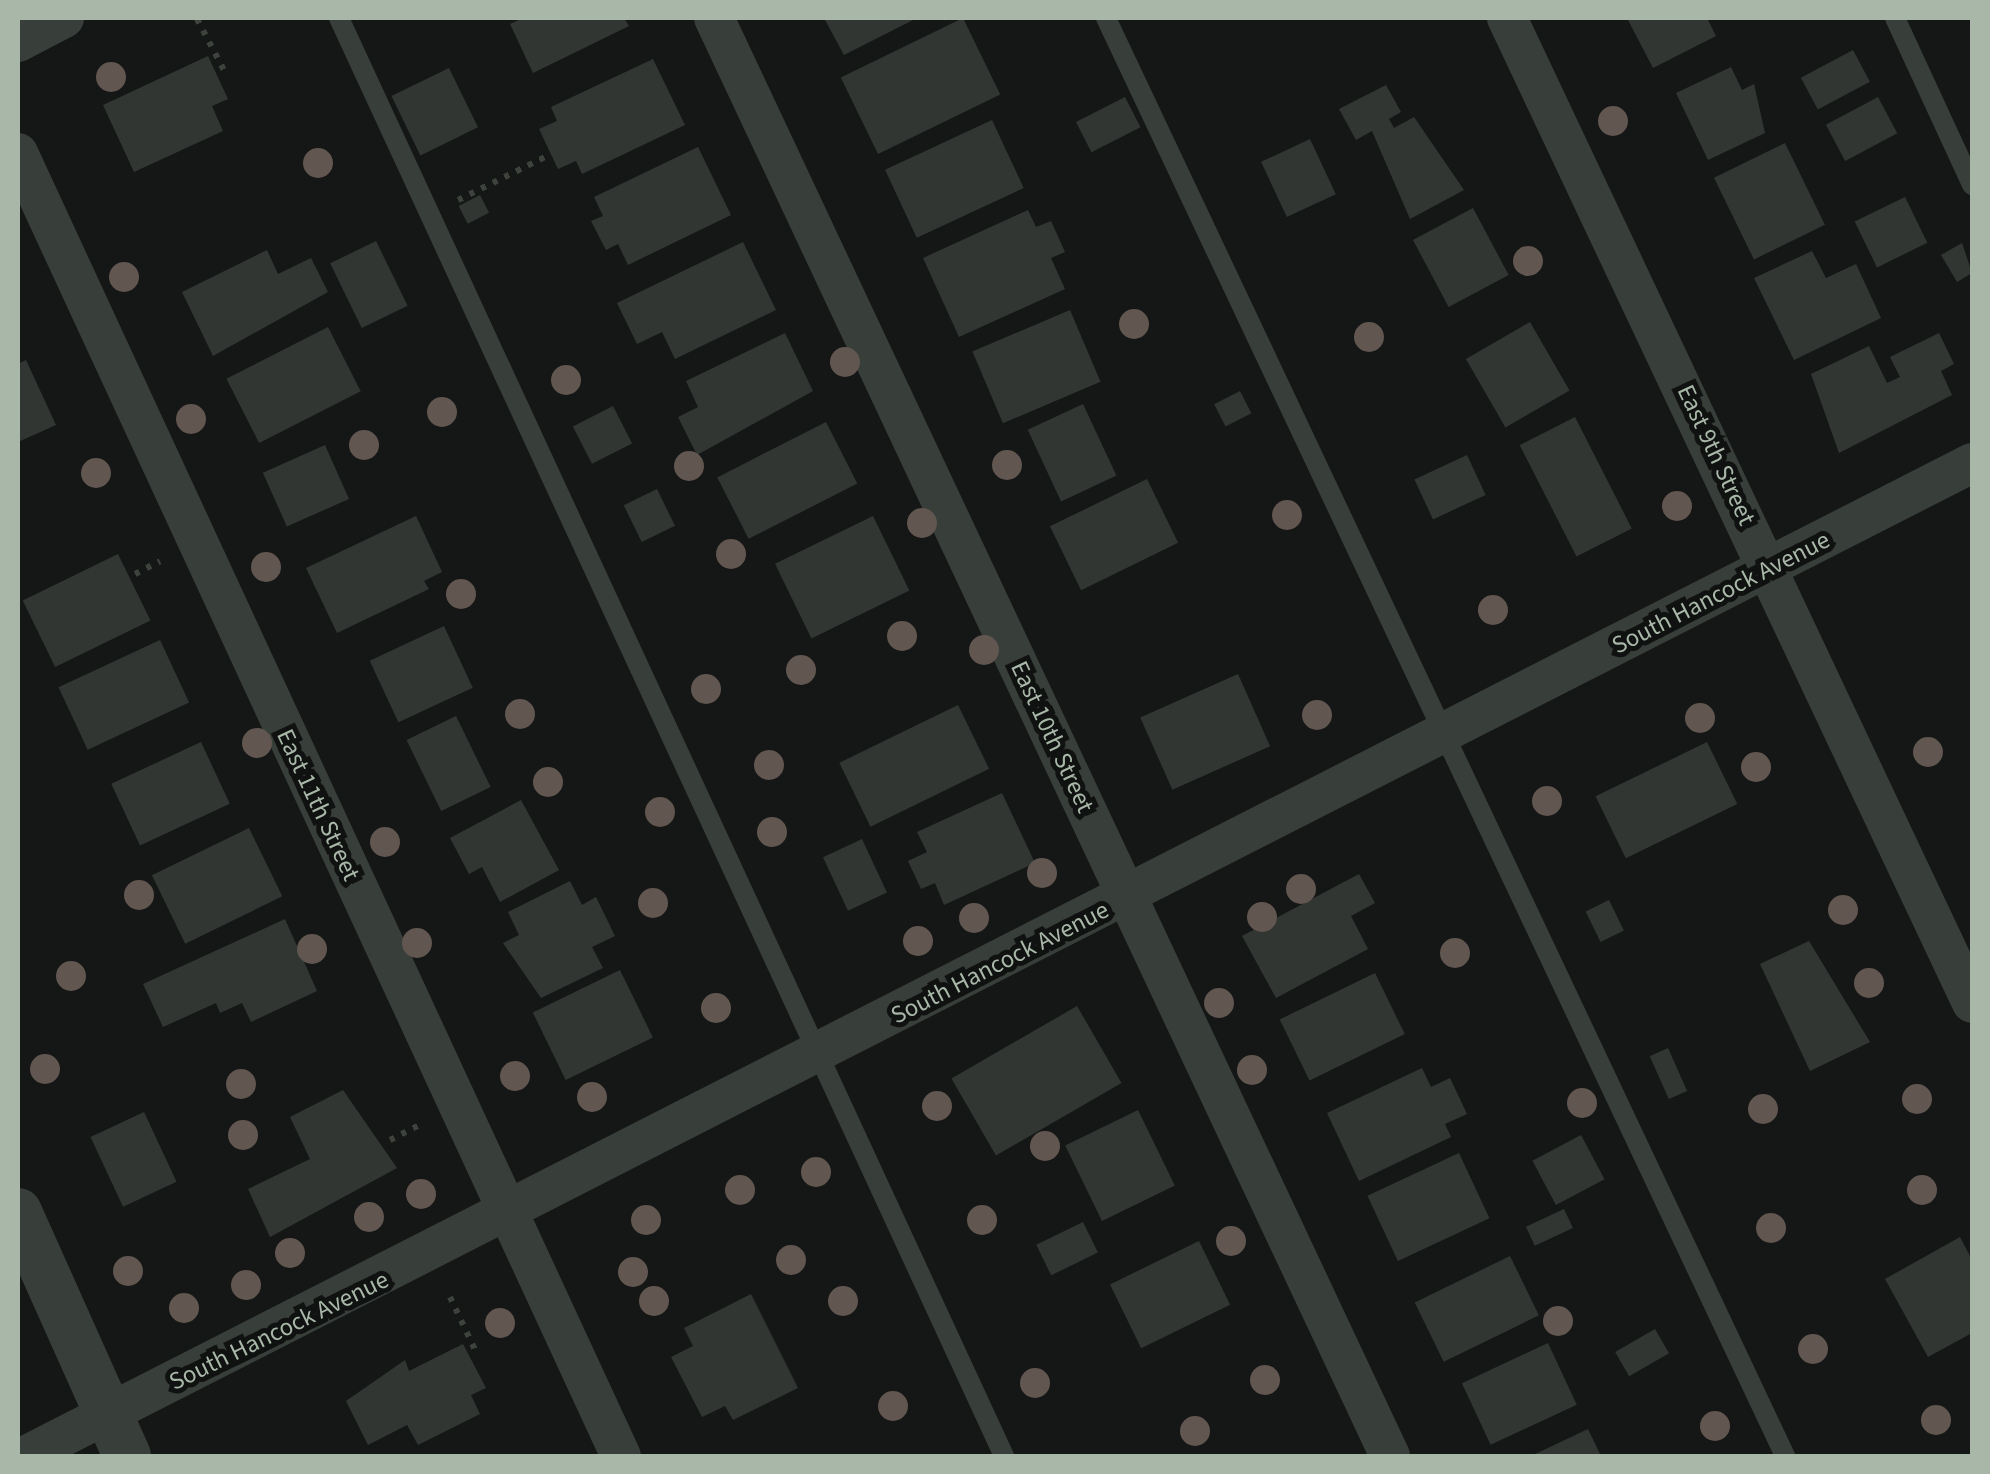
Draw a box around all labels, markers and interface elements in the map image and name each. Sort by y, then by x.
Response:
street label: East 9th Street [1670,380,1762,530]
street label: South Hancock Avenue [1607,525,1835,661]
street label: East 10th Street [1004,656,1100,818]
street label: East 11th Street [270,724,366,886]
street label: South Hancock Avenue [886,895,1114,1031]
street label: South Hancock Avenue [164,1265,394,1397]

